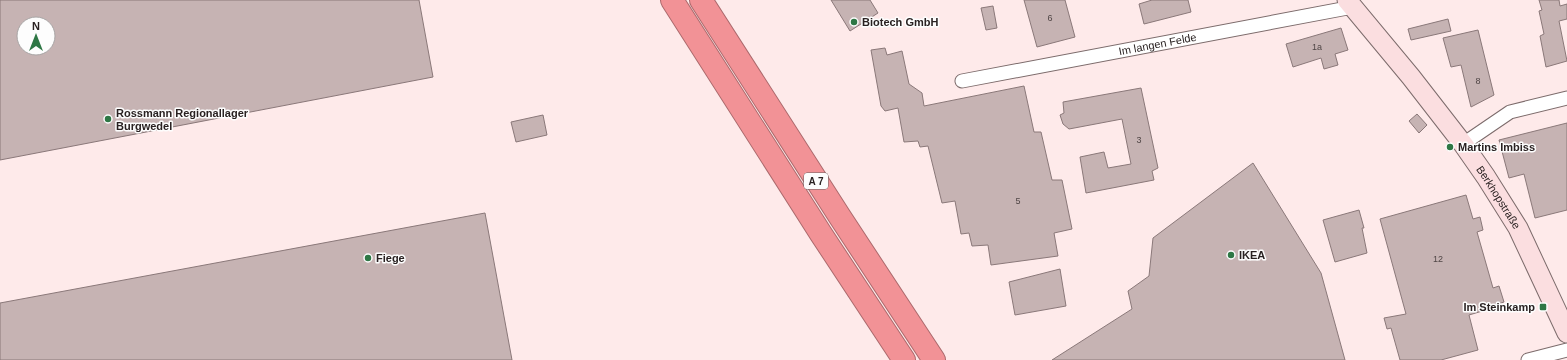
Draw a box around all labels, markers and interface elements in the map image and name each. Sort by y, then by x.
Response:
house number: 6 [1047,13,1053,23]
north arrow [16,16,56,56]
place label: Biotech GmbH [862,16,938,28]
marker: Biotech GmbH [849,17,859,27]
text: N [32,20,40,32]
street label: Im langen Felde [1118,31,1197,57]
house number: 1a [1312,42,1322,52]
house number: 8 [1475,76,1481,86]
place label: Rossmann Regionallager Burgwedel [116,107,249,132]
marker: Rossmann Regionallager Burgwedel [103,114,113,124]
house number: 3 [1136,135,1142,145]
place label: Martins Imbiss [1458,141,1535,153]
marker: Martins Imbiss [1445,142,1455,152]
street label: Berkhopstraße [1474,163,1523,231]
road number: A 7 [804,173,828,189]
house number: 5 [1015,196,1021,206]
place label: IKEA [1239,249,1265,261]
marker: IKEA [1226,250,1236,260]
place label: Fiege [376,252,405,264]
marker: Fiege [363,253,373,263]
house number: 12 [1433,254,1443,264]
place label: Im Steinkamp [1463,301,1535,313]
marker: Im Steinkamp [1538,302,1548,312]

